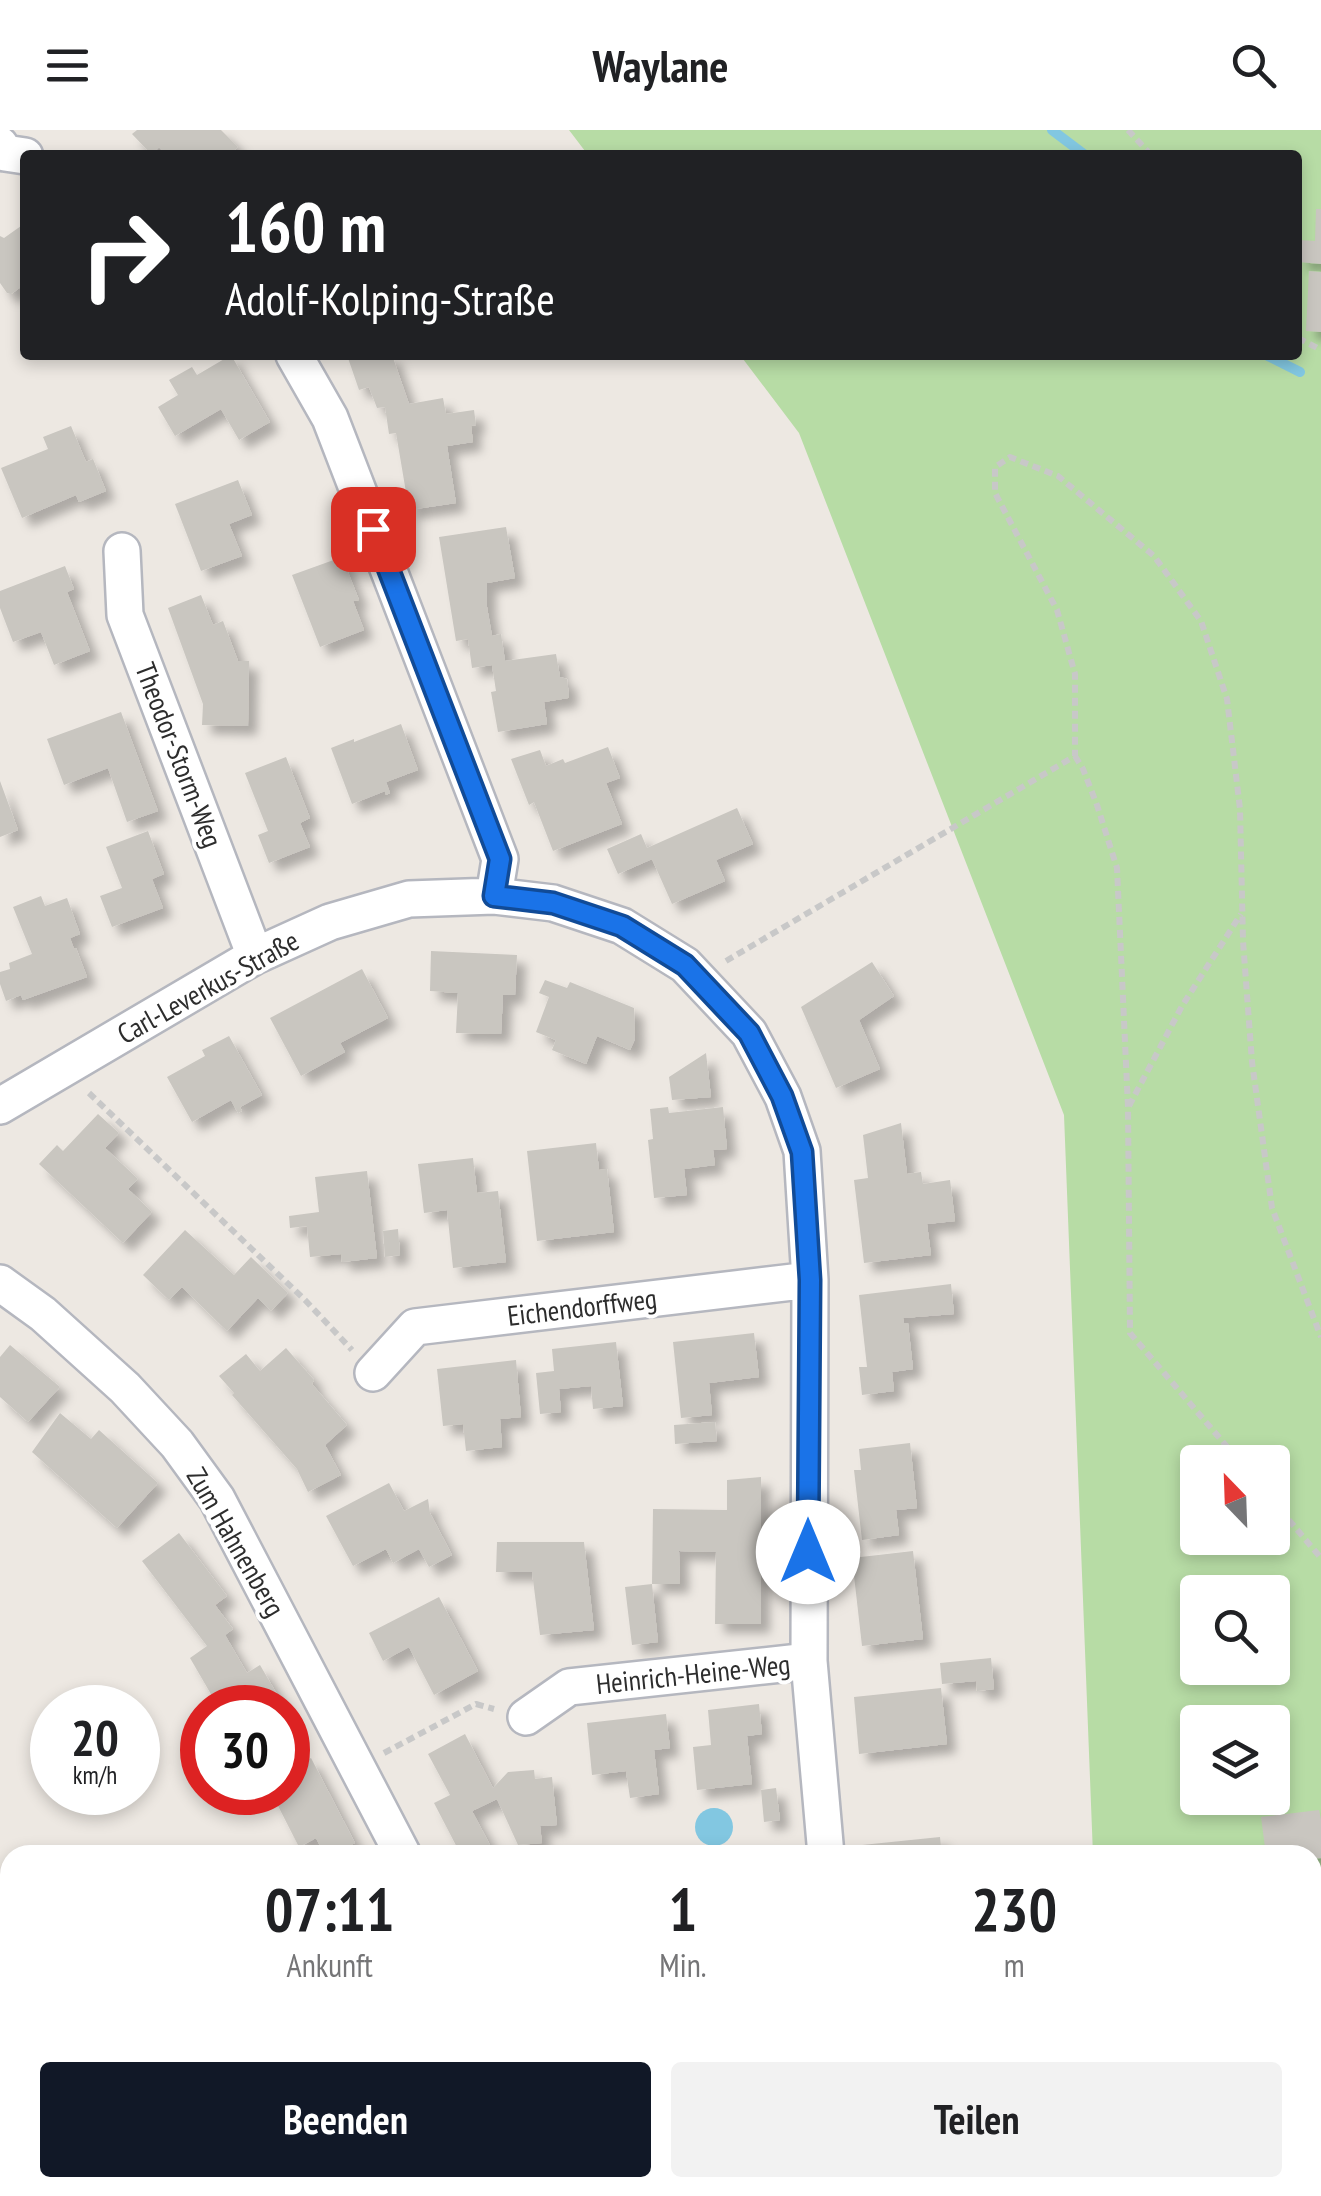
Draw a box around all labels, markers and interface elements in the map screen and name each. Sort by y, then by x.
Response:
text: Waylane [593,36,729,94]
icon: menu [40,38,95,93]
icon: search [1226,38,1281,93]
text: 160 m [225,181,386,271]
icon: right [60,190,190,320]
text: Adolf-Kolping-Straße [225,269,555,327]
pin [331,487,416,572]
icon: arrive [346,502,401,557]
street label: Theodor-Storm-Weg [127,657,232,852]
street label: Carl-Leverkus-Straße [110,921,305,1052]
street label: Eichendorffweg [505,1279,659,1334]
north arrow [1180,1445,1290,1555]
map controls [1180,1445,1290,1815]
street label: Zum Hahnenberg [179,1460,294,1623]
position arrow [756,1500,860,1604]
button: search [1180,1575,1290,1685]
street label: Heinrich-Heine-Weg [594,1645,792,1702]
speed limit sign: 30 [180,1685,310,1815]
text: 20 [71,1705,119,1770]
button: layers [1180,1705,1290,1815]
text: km/h [73,1759,117,1791]
text: 07:11 [265,1870,395,1948]
text: 1 [669,1870,697,1948]
text: 230 [971,1870,1057,1948]
text: Ankunft [287,1944,373,1986]
text: Min. [659,1944,706,1986]
text: m [1004,1944,1025,1986]
button: Beenden [40,2062,651,2177]
button: Teilen [671,2062,1282,2177]

